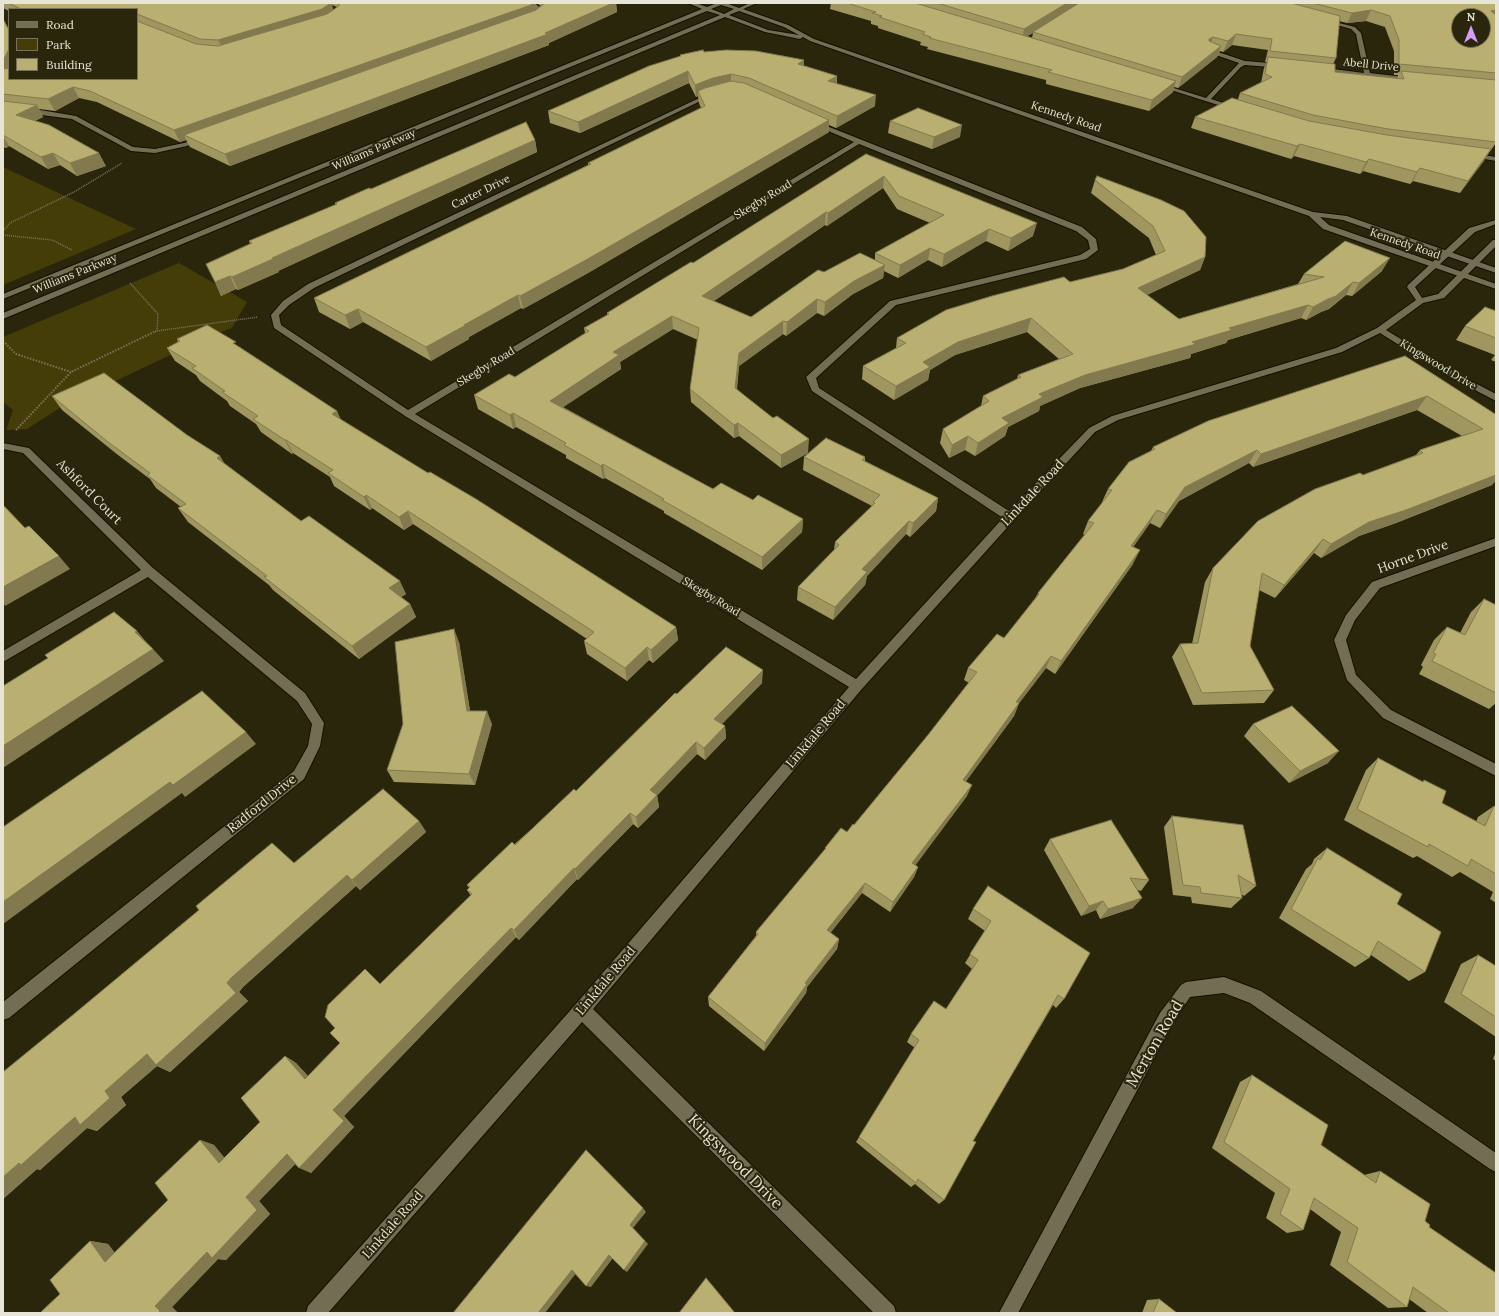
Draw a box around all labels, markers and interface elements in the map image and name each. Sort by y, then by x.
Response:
legend [8,8,138,80]
north arrow [1451,8,1491,48]
text: N [1467,10,1475,24]
text: Road [46,17,74,32]
text: Park [46,37,71,52]
street label: Abell Drive [1343,56,1399,74]
text: Building [46,57,92,72]
street label: Kennedy Road [1029,99,1103,135]
street label: Williams Parkway [330,126,418,174]
street label: Carter Drive [450,172,512,212]
street label: Skegby Road [732,178,794,222]
street label: Kennedy Road [1368,226,1442,262]
street label: Williams Parkway [31,251,119,297]
street label: Kingswood Drive [1397,337,1479,393]
street label: Skegby Road [455,345,517,389]
street label: Ashford Court [53,456,125,528]
street label: Linkdale Road [998,457,1068,529]
street label: Horne Drive [1376,537,1450,577]
street label: Skegby Road [680,575,742,619]
street label: Linkdale Road [783,697,849,771]
street label: Radford Drive [225,772,299,836]
street label: Linkdale Road [573,944,639,1018]
street label: Merton Road [1122,997,1188,1091]
street label: Kingswood Drive [683,1110,787,1214]
street label: Linkdale Road [359,1188,427,1262]

